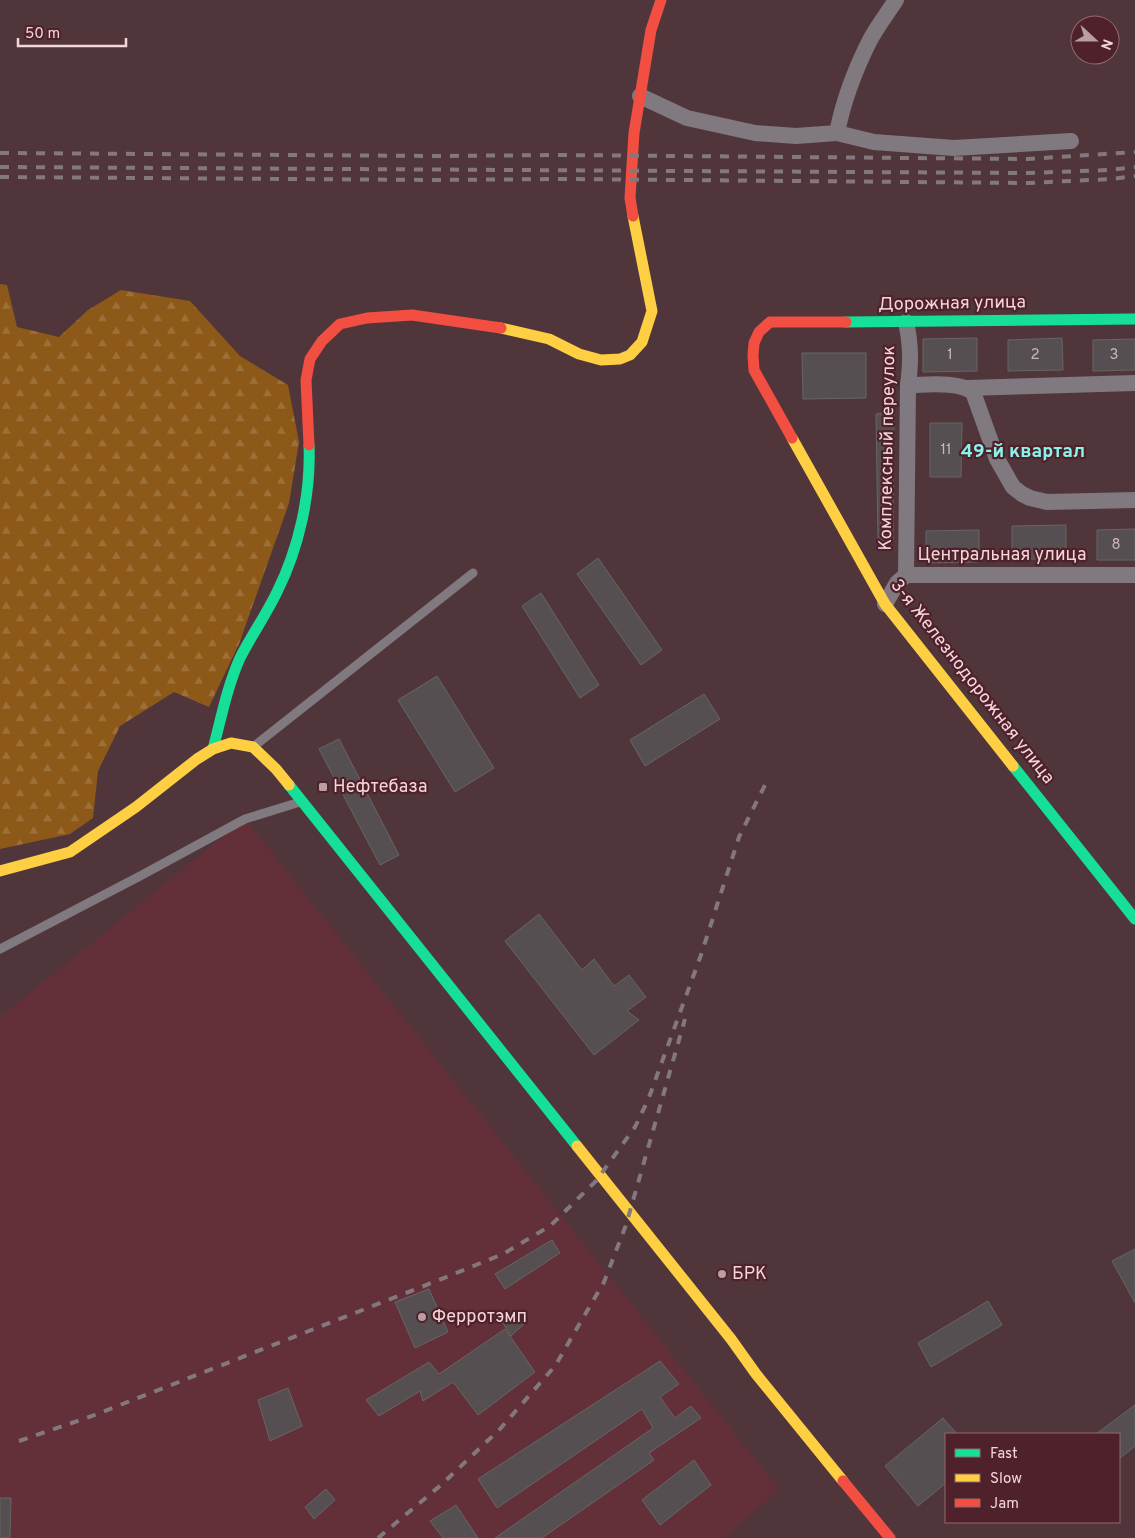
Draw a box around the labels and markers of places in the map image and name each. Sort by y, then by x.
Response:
place label: Нефтебаза [333,776,427,799]
marker: Нефтебаза [317,781,329,793]
place label: БРК [732,1263,767,1286]
marker: БРК [716,1268,728,1280]
place label: Ферротэмп [432,1306,527,1329]
marker: Ферротэмп [416,1311,428,1323]

